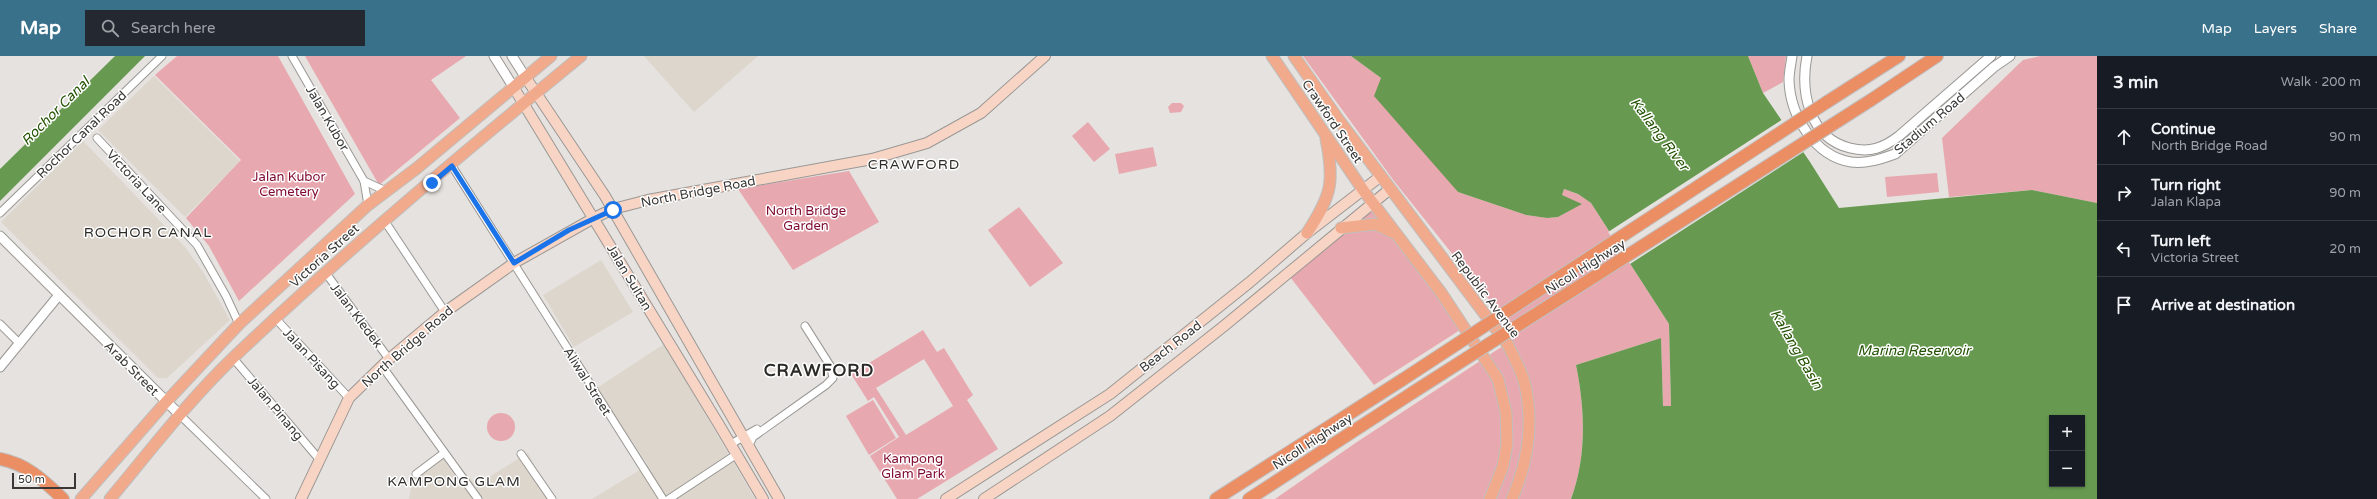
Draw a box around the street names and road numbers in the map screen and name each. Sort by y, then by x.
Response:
street label: Crawford Street [1298,77,1366,166]
street label: Jalan Kubor [302,83,352,154]
street label: Rochor Canal Road [33,88,130,182]
street label: Stadium Road [1891,90,1968,158]
street label: Victoria Lane [103,147,170,217]
street label: North Bridge Road [640,173,757,211]
street label: Victoria Street [287,220,363,291]
street label: Nicoll Highway [1542,236,1629,298]
street label: Jalan Sultan [603,241,655,314]
street label: Republic Avenue [1447,248,1523,341]
street label: Jalan Kledek [327,280,386,351]
street label: North Bridge Road [358,303,457,391]
street label: Beach Road [1136,318,1205,376]
street label: Jalan Pisang [279,325,343,392]
street label: Arab Street [101,338,162,399]
street label: Aliwal Street [560,344,614,419]
street label: Jalan Pinang [244,373,307,444]
street label: Nicoll Highway [1270,410,1355,473]

